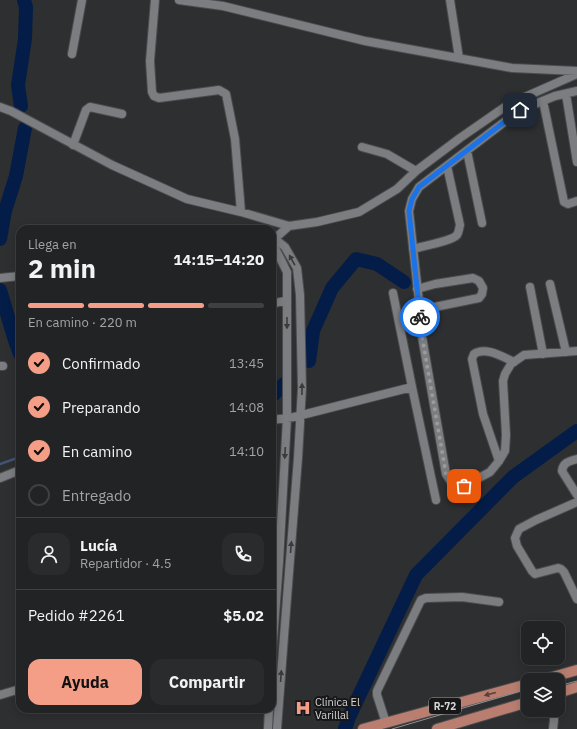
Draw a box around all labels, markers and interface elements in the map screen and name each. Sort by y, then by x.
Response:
pin [503,93,537,127]
icon: home [509,99,531,121]
text: Llega en [28,236,77,253]
text: 14:15–14:20 [173,250,264,269]
text: 2 min [28,251,96,285]
one-way arrow [289,254,296,266]
courier [400,297,440,337]
icon: bike [409,306,431,328]
text: En camino · 220 m [28,314,137,331]
one-way arrow [284,317,290,330]
icon: check [28,352,50,374]
text: Confirmado [62,354,140,373]
text: 13:45 [229,355,264,372]
one-way arrow [299,382,305,395]
icon: check [28,396,50,418]
text: Preparando [62,398,140,417]
text: 14:08 [229,399,264,416]
icon: check [28,440,50,462]
text: En camino [62,442,132,461]
text: 14:10 [229,443,264,460]
one-way arrow [282,447,289,459]
pin [447,469,481,503]
icon: bag [453,475,475,497]
text: Entregado [62,486,131,505]
button: person [28,533,70,575]
button: phone [222,533,264,575]
text: Lucía [80,536,117,555]
one-way arrow [288,540,295,553]
text: Repartidor · 4.5 [80,555,171,572]
text: Pedido #2261 [28,606,125,625]
text: $5.02 [223,606,264,625]
map controls [521,621,565,717]
button: locate [521,621,565,665]
button: Ayuda [28,659,142,705]
button: Compartir [150,659,264,705]
one-way arrow [277,670,284,682]
button: layers [521,673,565,717]
one-way arrow [484,691,496,697]
place label: Clínica El Varillal [315,695,360,722]
road number: R-72 [429,698,461,714]
hospital icon: Clínica El Varillal [294,699,312,717]

